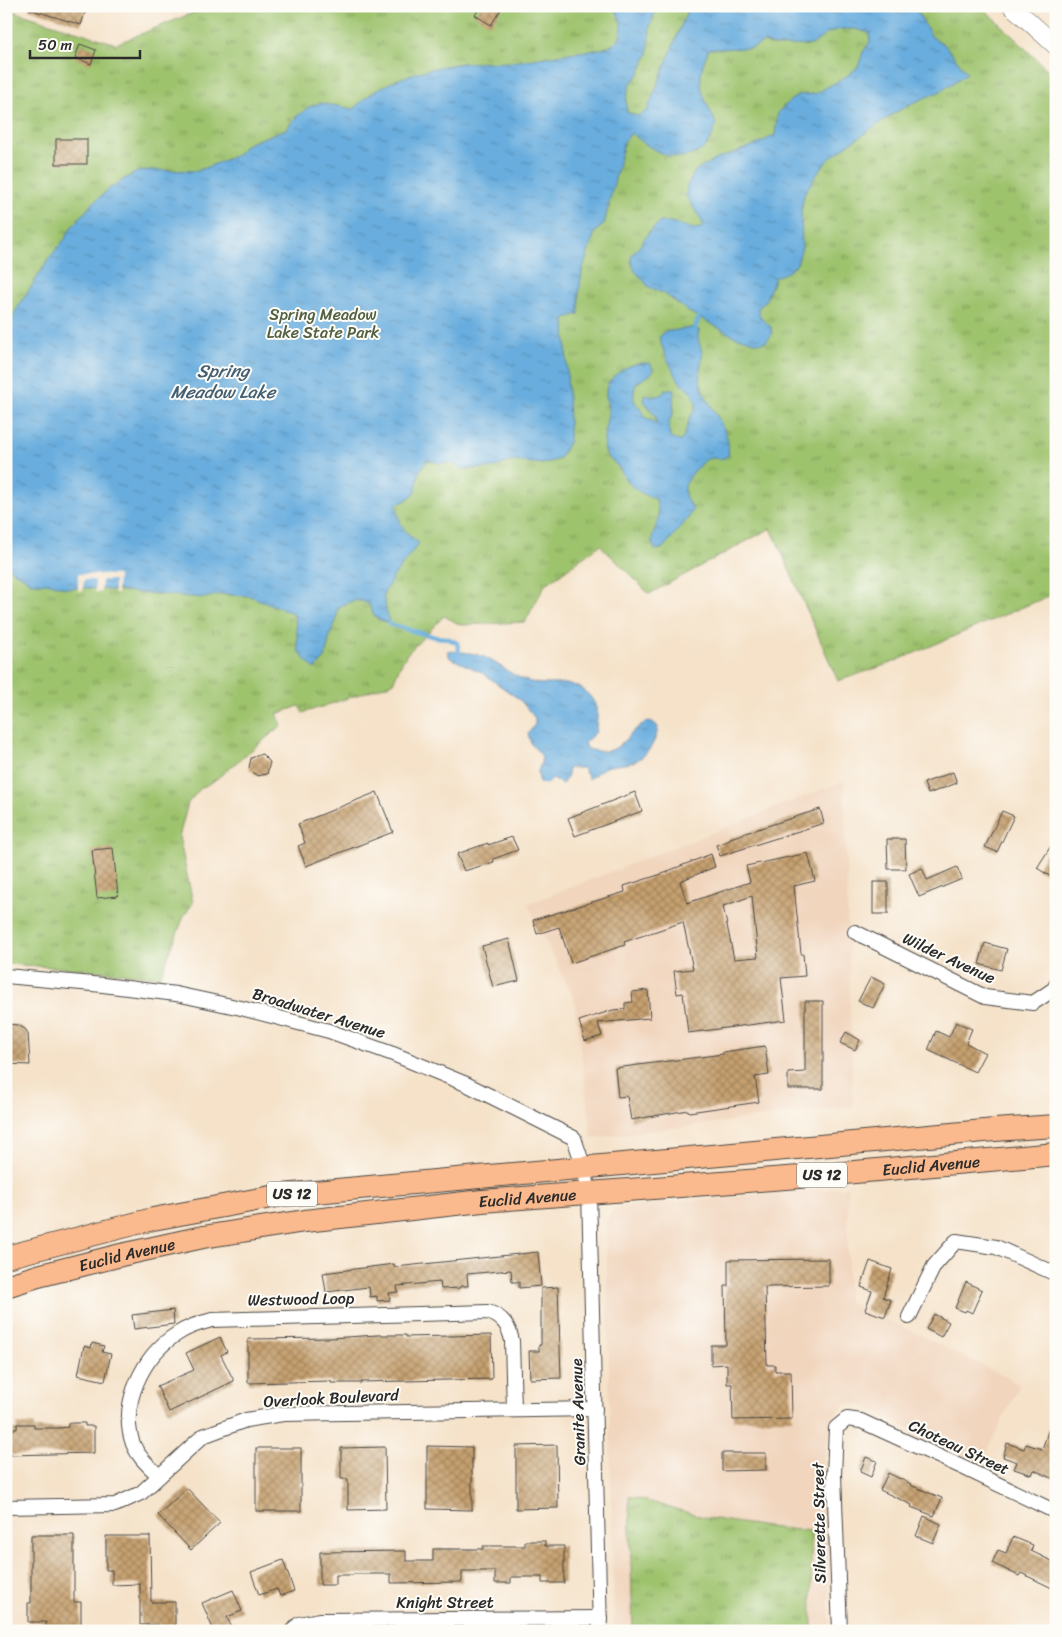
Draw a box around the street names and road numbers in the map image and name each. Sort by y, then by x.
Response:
street label: Wilder Avenue [898,924,1000,992]
street label: Broadwater Avenue [249,979,389,1047]
street label: Euclid Avenue [881,1146,981,1184]
road number: US 12 [797,1162,847,1188]
street label: Euclid Avenue [477,1179,577,1216]
road number: US 12 [267,1182,317,1206]
street label: Euclid Avenue [76,1229,178,1280]
street label: Westwood Loop [247,1284,355,1314]
street label: Granite Avenue [562,1358,594,1466]
street label: Overlook Boulevard [263,1380,401,1416]
street label: Choteau Street [904,1411,1014,1483]
street label: Silverette Street [803,1462,835,1584]
street label: Knight Street [396,1588,494,1617]

